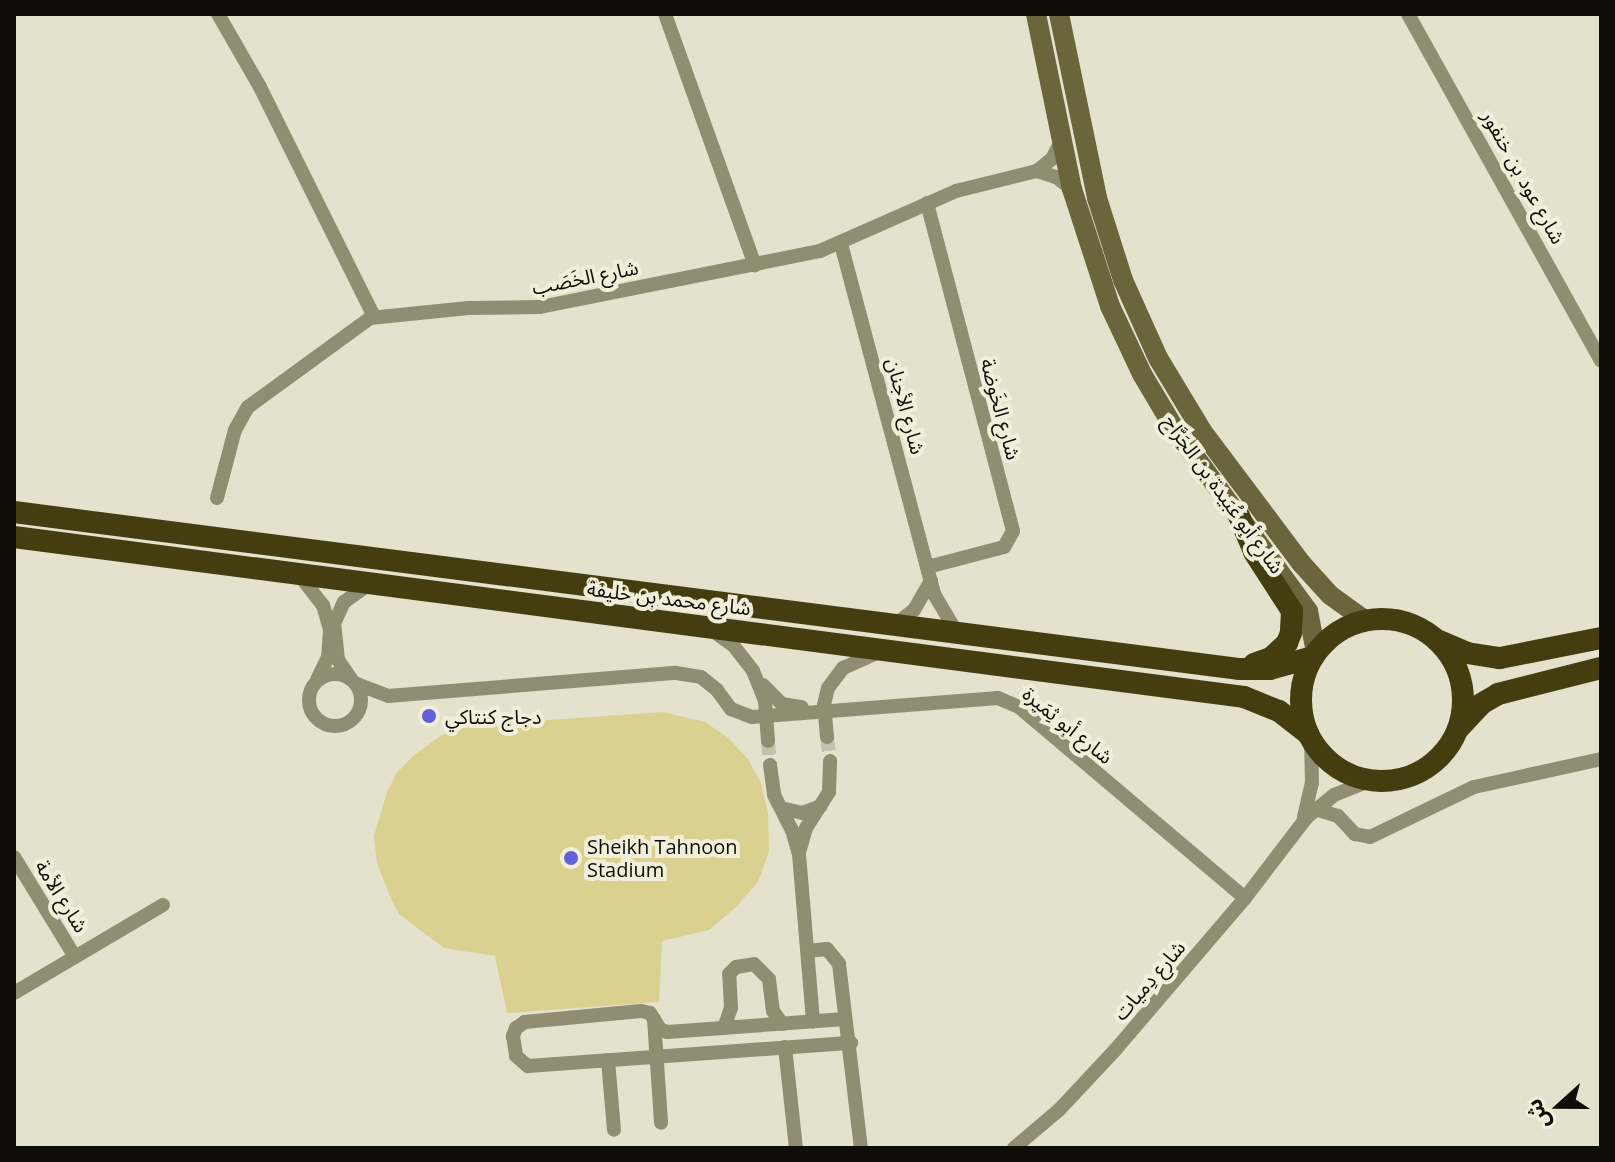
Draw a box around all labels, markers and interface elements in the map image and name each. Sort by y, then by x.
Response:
street label: شارع عود بن خنفور [1477,106,1571,248]
street label: شارع الخَصَب [530,255,640,299]
street label: شارع الأجنان [882,355,930,457]
street label: شارع الخَوضة [976,356,1026,462]
street label: شارع أبو عُبَيدة بن الجَرَّاح [1158,410,1290,578]
street label: شارع محمد بن خليفة [586,576,752,620]
street label: شارع أبو ثِمَيرة [1018,681,1118,769]
place label: دجاج كنتاكي [445,704,541,728]
marker: دجاج كنتاكي [420,707,438,725]
place label: Sheikh Tahnoon Stadium [587,834,737,881]
marker: Sheikh Tahnoon Stadium [562,849,580,867]
street label: شارع الأمة [30,855,94,937]
street label: شارع دِميات [1108,935,1190,1025]
north arrow [1519,1066,1599,1146]
text: ش [1517,1095,1556,1134]

